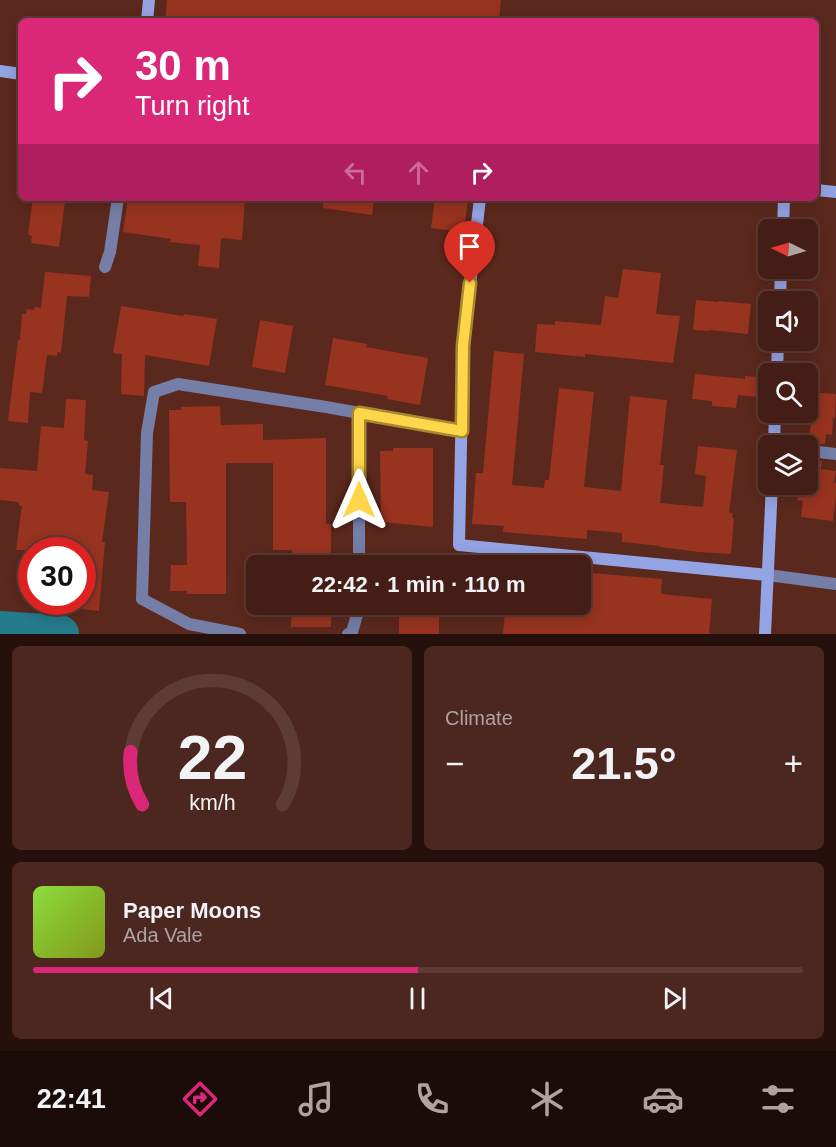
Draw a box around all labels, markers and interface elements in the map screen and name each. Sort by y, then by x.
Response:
icon: right [36,42,114,120]
text: 30 m [135,42,231,89]
text: Turn right [135,91,250,121]
icon: left [339,156,372,189]
icon: ahead [402,156,435,189]
icon: right [465,156,498,189]
north arrow [758,219,818,279]
map controls [758,219,818,495]
pin [444,221,495,283]
icon: arrive [453,230,486,263]
button: sound [758,291,818,351]
button: search [758,363,818,423]
button: layers [758,435,818,495]
position arrow [327,468,391,532]
speed limit sign: 30 [18,537,96,615]
text: 22:42 · 1 min · 110 m [312,572,526,597]
text: Climate [445,707,513,729]
text: 22 [177,723,247,792]
text: 21.5° [571,738,677,789]
text: − [445,745,464,782]
text: + [784,745,803,782]
text: km/h [189,791,235,815]
text: Paper Moons [123,898,261,923]
text: Ada Vale [123,924,203,946]
icon: previous [145,982,178,1015]
icon: pause [401,982,434,1015]
icon: next [658,982,691,1015]
icon: directions [179,1078,221,1120]
icon: music [295,1078,337,1120]
icon: phone [411,1078,453,1120]
icon: climate [526,1078,568,1120]
icon: car [642,1078,684,1120]
icon: filters [757,1078,799,1120]
text: 22:41 [37,1084,106,1114]

